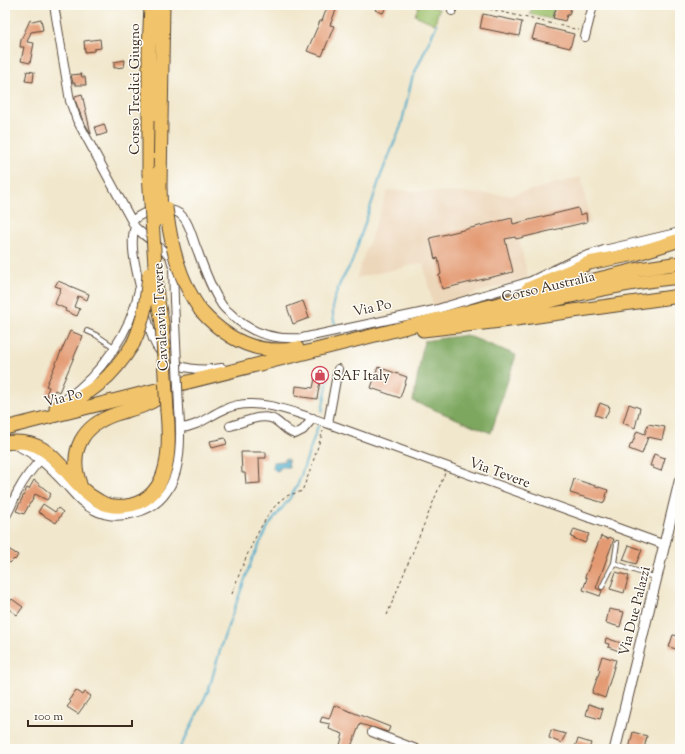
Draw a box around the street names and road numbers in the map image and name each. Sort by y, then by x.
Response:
street label: Corso Tredici Giugno [126,23,146,155]
street label: Cavalcavia Tevere [149,262,175,372]
street label: Corso Australia [500,267,598,308]
street label: Via Po [351,295,394,323]
street label: Via Po [42,384,85,413]
street label: Via Tevere [466,454,533,494]
street label: Via Due Palazzi [615,565,657,658]

